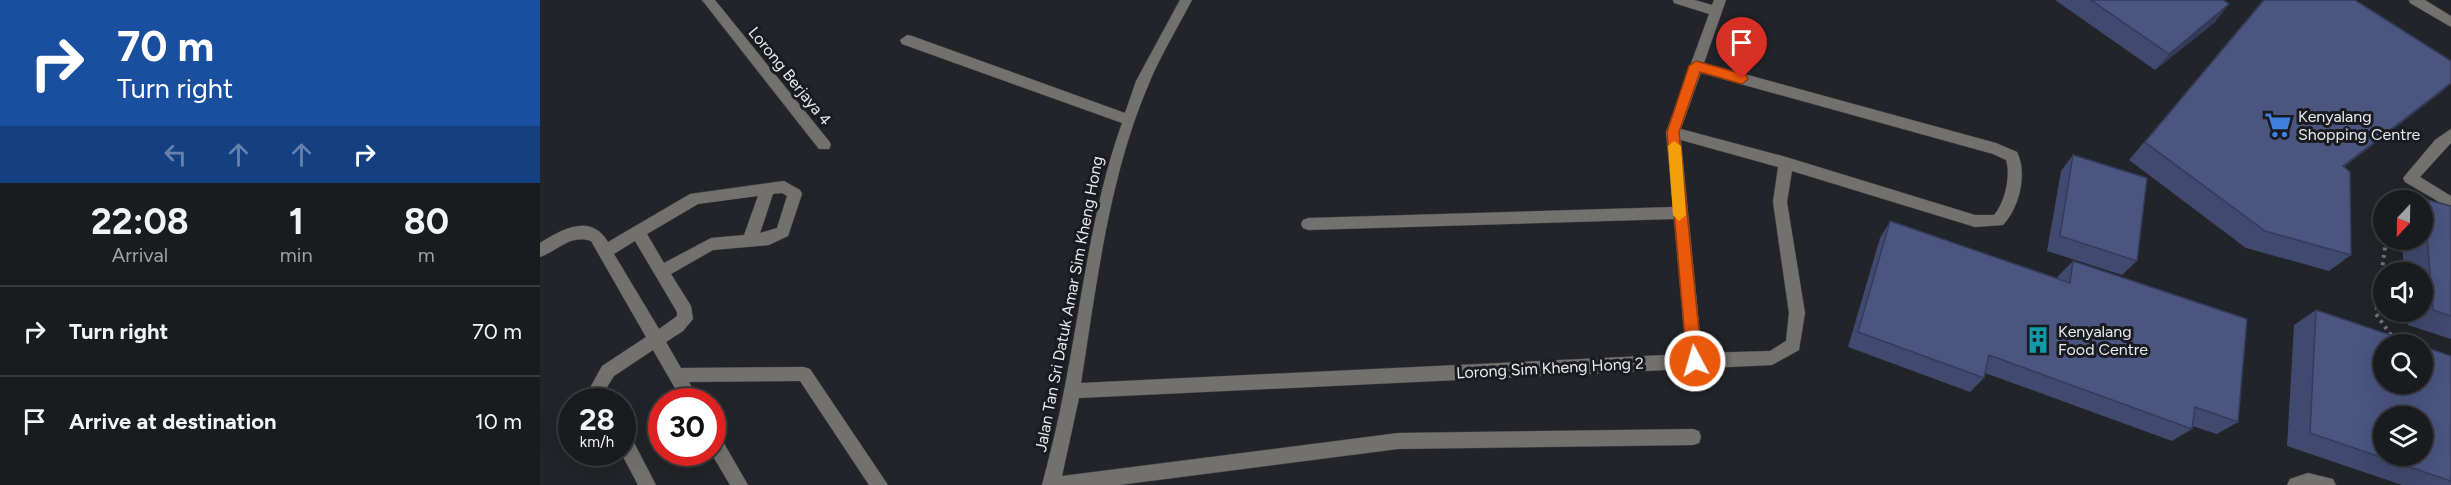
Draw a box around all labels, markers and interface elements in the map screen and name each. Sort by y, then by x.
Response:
pin [1716,17,1767,79]
text: 70 m [117,21,214,72]
street label: Lorong Berjaya 4 [745,23,836,129]
icon: right [18,24,96,102]
icon: arrive [1725,26,1758,59]
text: Turn right [117,72,233,105]
place label: Kenyalang Shopping Centre [2298,107,2421,144]
supermarket icon: Kenyalang Shopping Centre [2263,110,2293,140]
icon: left [159,138,192,171]
icon: ahead [222,138,255,171]
icon: ahead [285,138,318,171]
icon: right [348,138,381,171]
street label: Jalan Tan Sri Datuk Amar Sim Kheng Hong [1031,154,1107,454]
north arrow [2373,190,2433,250]
map controls [2373,190,2433,466]
text: 22:08 [91,200,189,243]
text: 1 [289,200,304,243]
text: 80 [404,200,449,243]
text: Arrival [112,243,168,267]
text: min [280,243,313,267]
text: m [418,243,435,267]
button: sound [2373,262,2433,322]
icon: right [18,315,51,348]
text: Turn right [69,318,168,345]
text: 70 m [472,318,522,345]
place label: Kenyalang Food Centre [2058,322,2148,359]
building icon: Kenyalang Food Centre [2023,325,2053,355]
position arrow [1663,329,1727,393]
button: search [2373,334,2433,394]
street label: Lorong Sim Kheng Hong 2 [1456,354,1644,382]
speed limit sign: 30 [648,388,726,466]
text: 28 [579,401,615,438]
icon: arrive [18,405,51,438]
button: layers [2373,406,2433,466]
text: Arrive at destination [69,408,277,435]
text: 10 m [475,408,522,435]
text: km/h [580,433,614,451]

